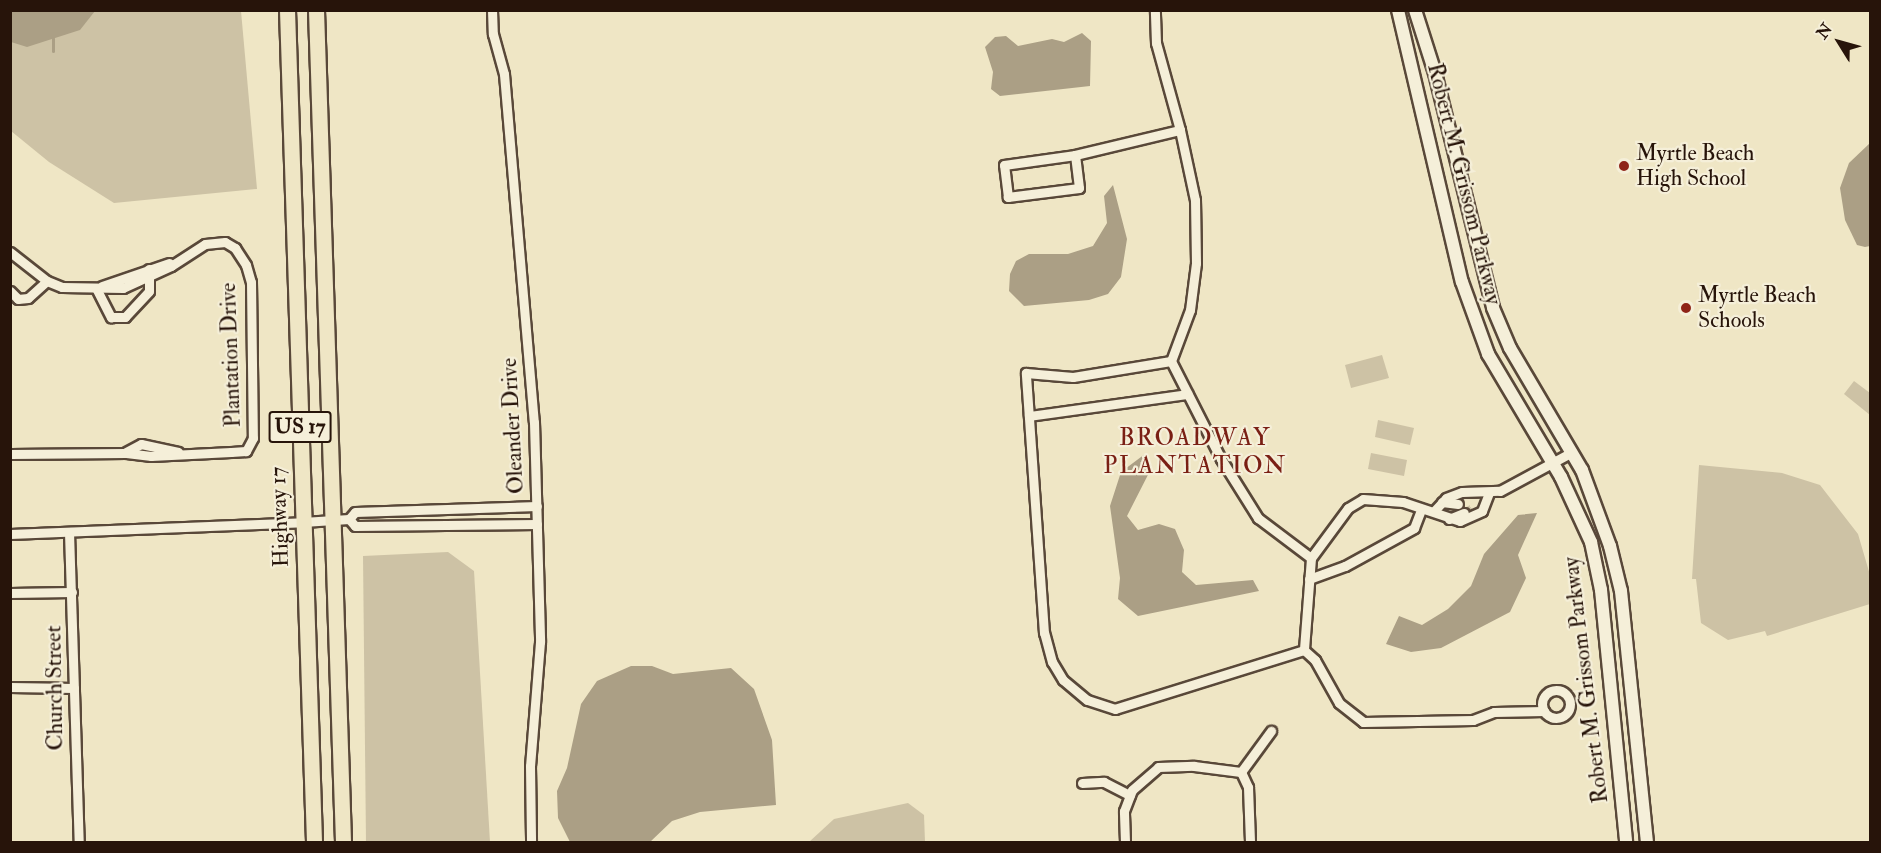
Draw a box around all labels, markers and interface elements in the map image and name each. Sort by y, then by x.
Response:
north arrow [1809,12,1869,72]
text: N [1812,19,1837,43]
street label: Robert M. Grissom Parkway [1421,60,1507,308]
place label: Myrtle Beach High School [1636,140,1754,192]
marker: Myrtle Beach High School [1617,159,1631,173]
street label: Plantation Drive [215,282,247,428]
place label: Myrtle Beach Schools [1698,282,1816,334]
marker: Myrtle Beach Schools [1679,301,1693,315]
street label: Oleander Drive [496,357,530,495]
road number: US 17 [268,409,332,445]
district label: BROADWAY PLANTATION [1103,424,1287,480]
street label: Highway 17 [265,466,295,568]
street label: Robert M. Grissom Parkway [1558,555,1614,805]
street label: Church Street [41,625,69,751]

